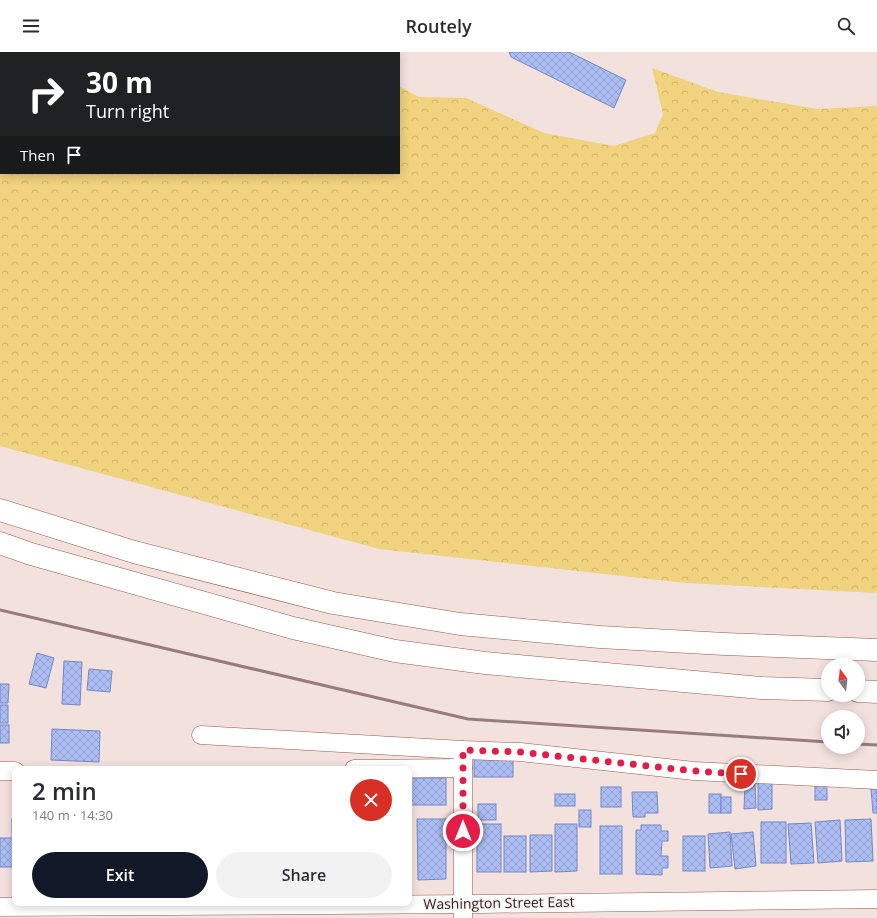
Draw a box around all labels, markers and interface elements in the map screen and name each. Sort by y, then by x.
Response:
text: Routely [405,14,472,38]
icon: menu [20,15,42,37]
icon: search [835,15,857,37]
text: 30 m [86,63,153,101]
icon: right [20,68,72,120]
text: Turn right [86,99,169,123]
icon: arrive [63,144,85,166]
text: Then [20,145,55,165]
north arrow [821,658,865,702]
map controls [821,658,865,754]
button: sound [821,710,865,754]
pin [724,757,758,791]
icon: arrive [730,763,752,785]
text: 2 min [32,774,97,807]
button: close [350,779,392,821]
text: 140 m · 14:30 [32,806,113,824]
position arrow [442,810,484,852]
button: Exit [32,852,208,898]
button: Share [216,852,392,898]
street label: Washington Street East [423,892,575,913]

